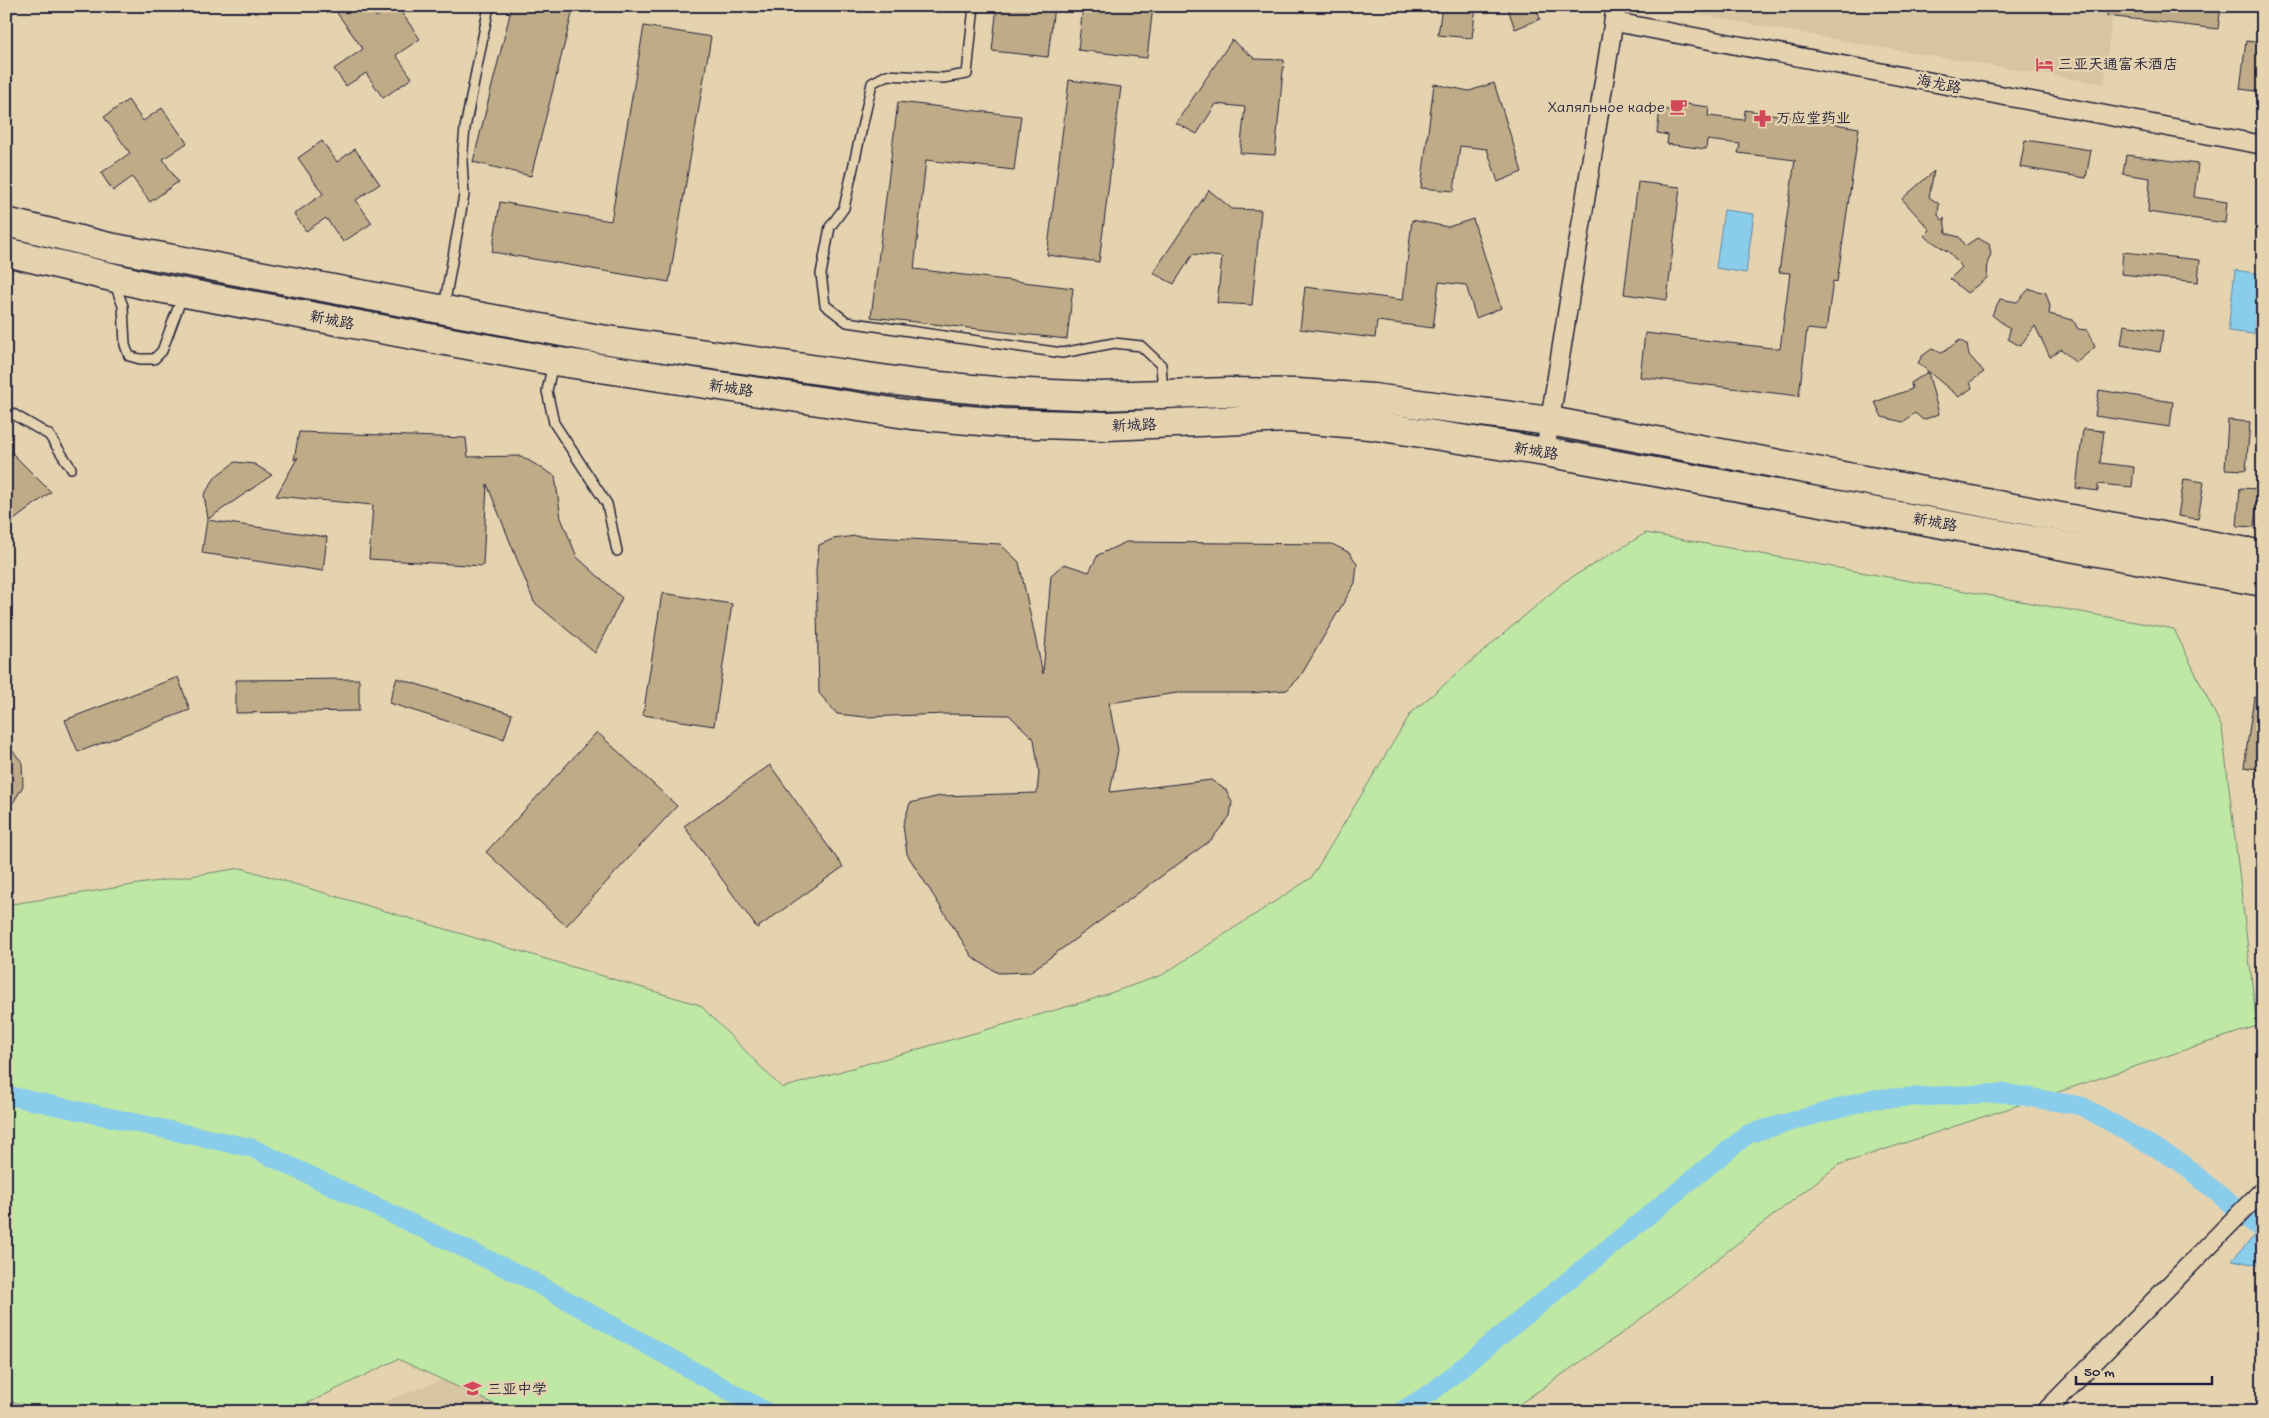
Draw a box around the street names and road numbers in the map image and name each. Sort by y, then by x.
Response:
street label: 海龙路 [1915,73,1962,99]
street label: 新城路 [308,309,355,335]
street label: 新城路 [707,378,754,402]
street label: 新城路 [1111,417,1157,437]
street label: 新城路 [1512,441,1559,465]
street label: 新城路 [1911,511,1958,537]

